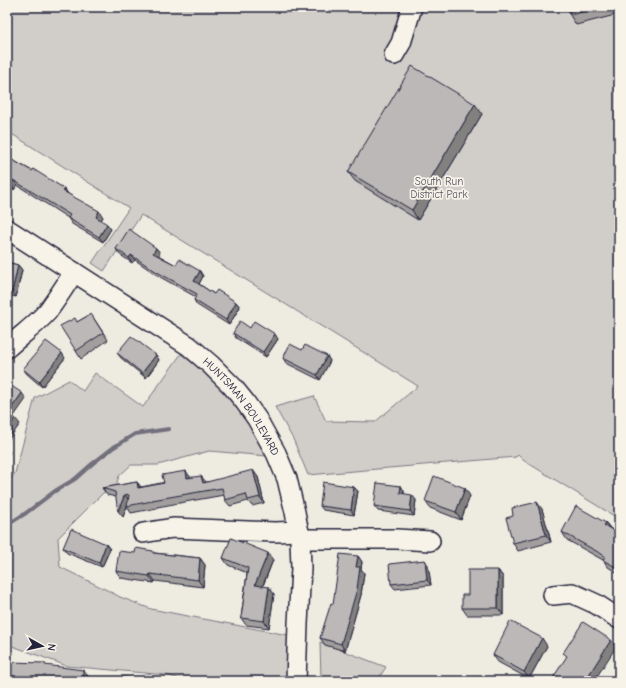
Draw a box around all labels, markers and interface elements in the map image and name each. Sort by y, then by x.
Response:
park label: South Run District Park [410,175,468,201]
street label: HUNTSMAN BOULEVARD [200,355,282,458]
north arrow [22,626,62,666]
text: N [44,643,58,652]

